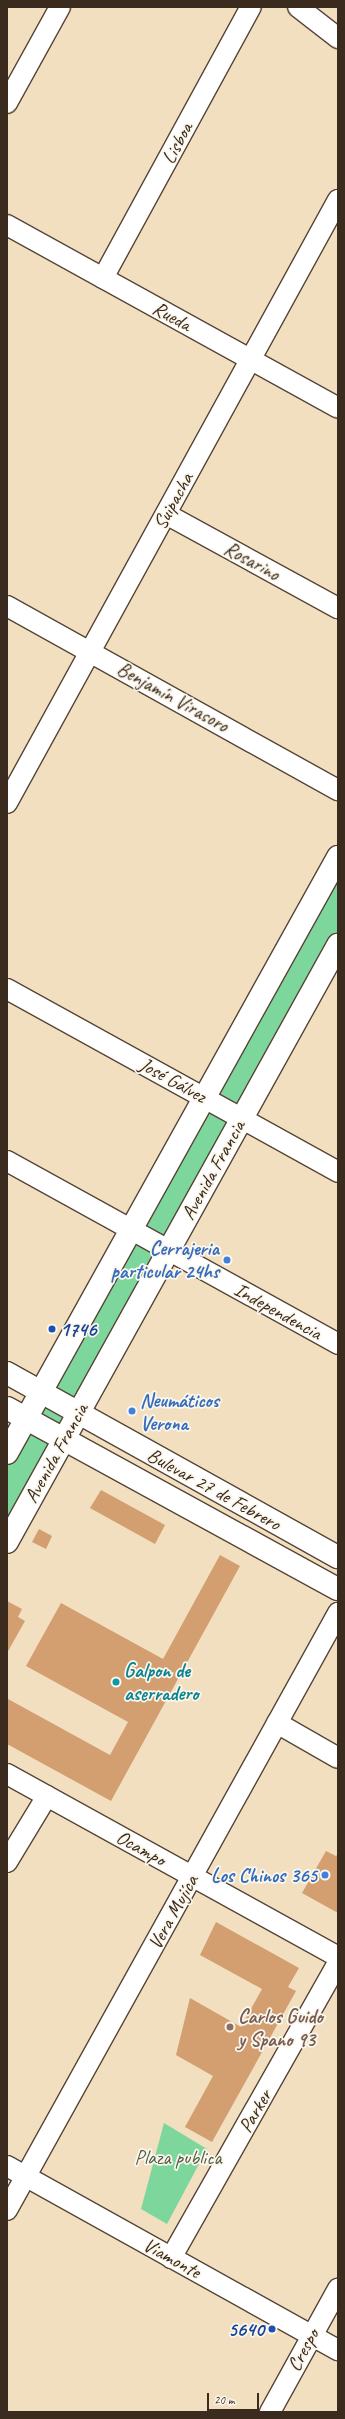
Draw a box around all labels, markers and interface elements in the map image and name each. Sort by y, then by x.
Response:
street label: Lisboa [156,118,198,168]
street label: Rueda [149,296,195,336]
street label: Suipacha [148,468,198,534]
street label: Rosarino [220,536,284,586]
street label: Benjamín Virasoro [113,657,233,737]
street label: José Gálvez [136,1052,210,1108]
street label: Avenida Francia [176,1116,250,1224]
place label: Cerrajeria particular 24hs [111,1236,219,1283]
marker: Cerrajeria particular 24hs [222,1255,232,1265]
street label: Independencia [230,1277,326,1345]
place label: 1746 [60,1317,96,1341]
marker: 1746 [47,1324,57,1334]
place label: Neumáticos Verona [140,1388,219,1435]
street label: Avenida Francia [19,1399,93,1507]
marker: Neumáticos Verona [127,1406,137,1416]
street label: Bulevar 27 de Febrero [143,1442,285,1536]
place label: Galpon de aserradero [124,1658,199,1705]
marker: Galpon de aserradero [111,1677,121,1687]
street label: Ocampo [112,1825,170,1871]
place label: Los Chinos 365 [211,1863,317,1887]
marker: Los Chinos 365 [320,1870,330,1880]
street label: Vera Mujíca [143,1871,203,1953]
place label: Carlos Guido y Spano 93 [238,2004,323,2051]
marker: Carlos Guido y Spano 93 [225,2022,235,2032]
street label: Parker [233,2085,277,2137]
park label: Plaza publica [135,2145,221,2169]
street label: Viamonte [139,2232,205,2284]
place label: 5640 [228,2317,264,2341]
marker: 5640 [267,2324,277,2334]
street label: Crespo [282,2325,324,2375]
scale bar [209,2385,261,2411]
text: 20 m [214,2392,234,2408]

